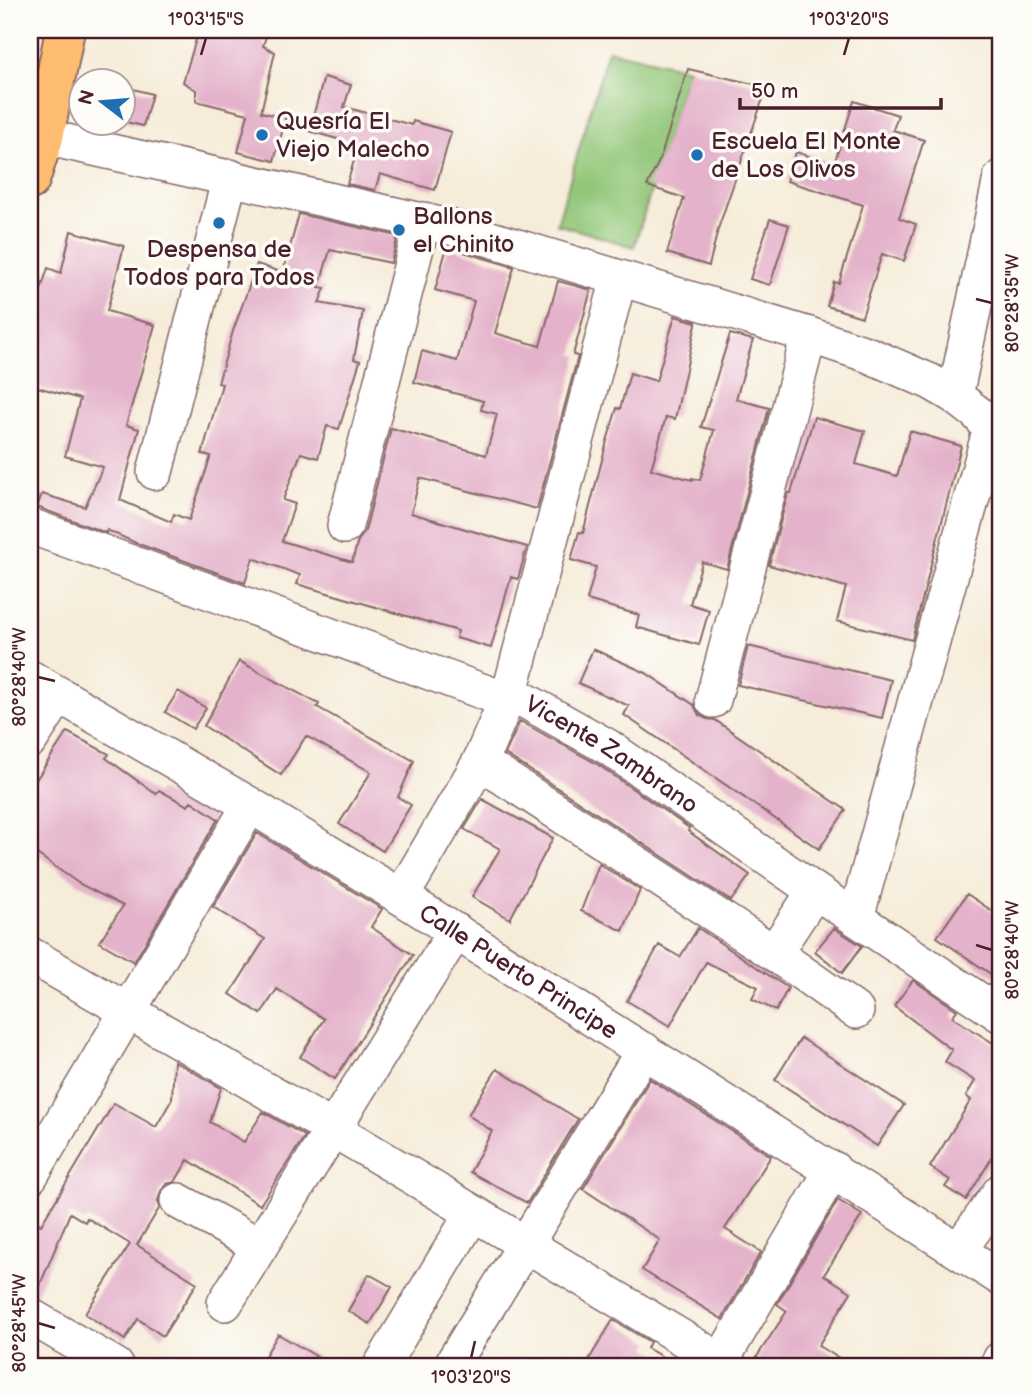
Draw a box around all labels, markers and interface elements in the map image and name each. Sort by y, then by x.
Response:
text: 1°03'15"S [168,9,244,30]
text: 1°03'20"S [809,9,889,30]
north arrow [66,66,136,136]
scale bar [740,66,942,110]
text: 50 m [751,79,798,104]
text: N [74,88,100,108]
place label: Quesría El Viejo Malecho [276,107,430,164]
marker: Quesría El Viejo Malecho [254,127,270,143]
place label: Escuela El Monte de Los Olivos [711,127,901,184]
marker: Escuela El Monte de Los Olivos [689,147,705,163]
place label: Ballons el Chinito [413,202,514,259]
marker: Despensa de Todos para Todos [211,215,227,231]
marker: Ballons el Chinito [391,222,407,238]
place label: Despensa de Todos para Todos [123,235,315,292]
text: 80°28'35"W [1002,253,1023,353]
text: 80°28'40"W [9,627,30,727]
street label: Vicente Zambrano [520,689,703,820]
street label: Calle Puerto Principe [413,898,623,1046]
text: 80°28'40"W [1002,900,1023,1000]
text: 80°28'45"W [9,1273,30,1372]
text: 1°03'20"S [431,1367,511,1388]

